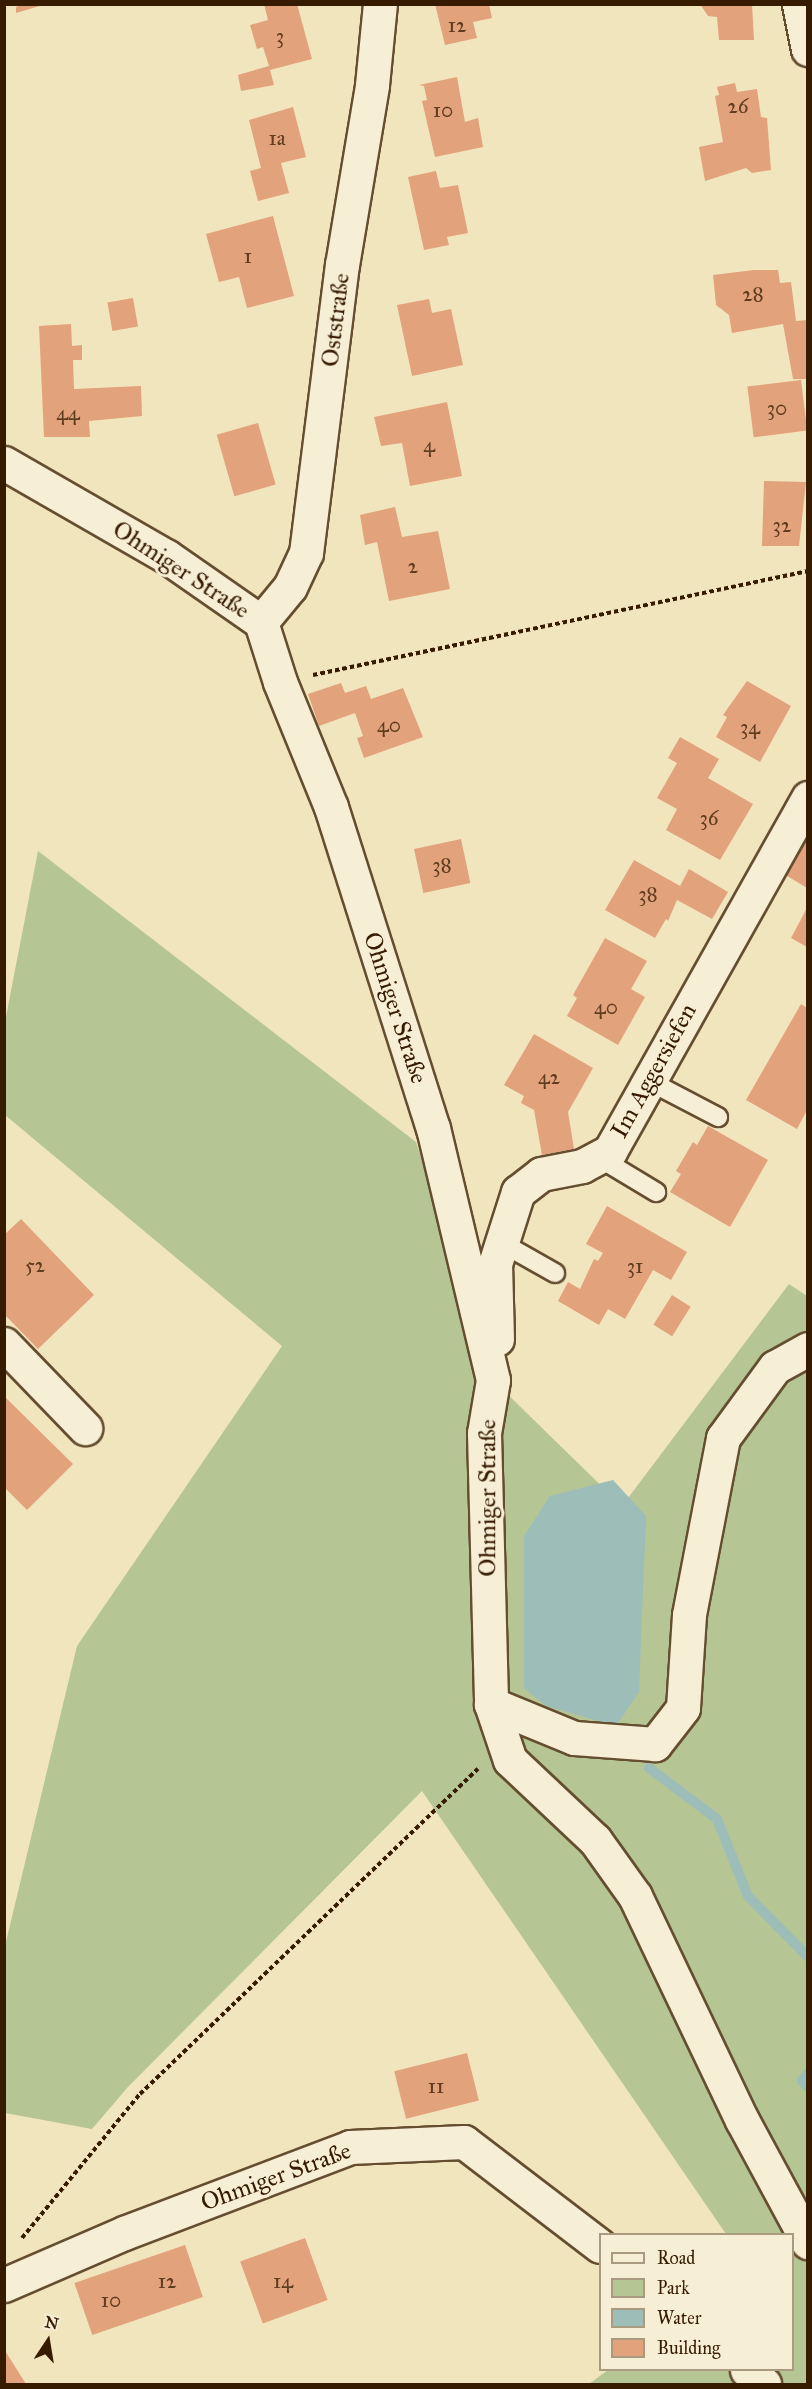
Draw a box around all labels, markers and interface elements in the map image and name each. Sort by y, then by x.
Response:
house number: 12 [448,12,466,38]
house number: 3 [276,23,284,49]
house number: 26 [727,93,749,119]
house number: 10 [433,97,453,123]
house number: 1a [268,125,286,151]
house number: 1 [244,243,252,269]
street label: Oststraße [316,271,356,369]
house number: 28 [742,281,764,307]
house number: 30 [767,395,787,421]
house number: 44 [56,400,80,426]
house number: 4 [423,432,435,458]
house number: 32 [773,512,791,538]
street label: Ohmiger Straße [107,515,255,625]
house number: 2 [408,553,418,579]
house number: 40 [377,712,401,738]
house number: 34 [740,714,760,740]
house number: 36 [699,805,719,831]
house number: 38 [432,852,452,878]
house number: 38 [638,881,658,907]
street label: Ohmiger Straße [357,929,433,1087]
house number: 40 [594,994,618,1020]
street label: Im Aggersiefen [605,999,703,1143]
house number: 42 [538,1064,560,1090]
house number: 52 [25,1252,45,1278]
house number: 31 [627,1253,643,1279]
street label: Ohmiger Straße [474,1419,502,1577]
house number: 11 [428,2073,444,2099]
street label: Ohmiger Straße [197,2137,355,2217]
legend [599,2233,794,2371]
text: Road [657,2247,695,2269]
house number: 12 [158,2268,176,2294]
house number: 14 [273,2268,293,2294]
text: Park [657,2277,690,2299]
house number: 10 [101,2287,121,2313]
text: Water [657,2307,701,2329]
north arrow [18,2311,78,2371]
text: N [43,2312,60,2334]
text: Building [657,2337,720,2359]

